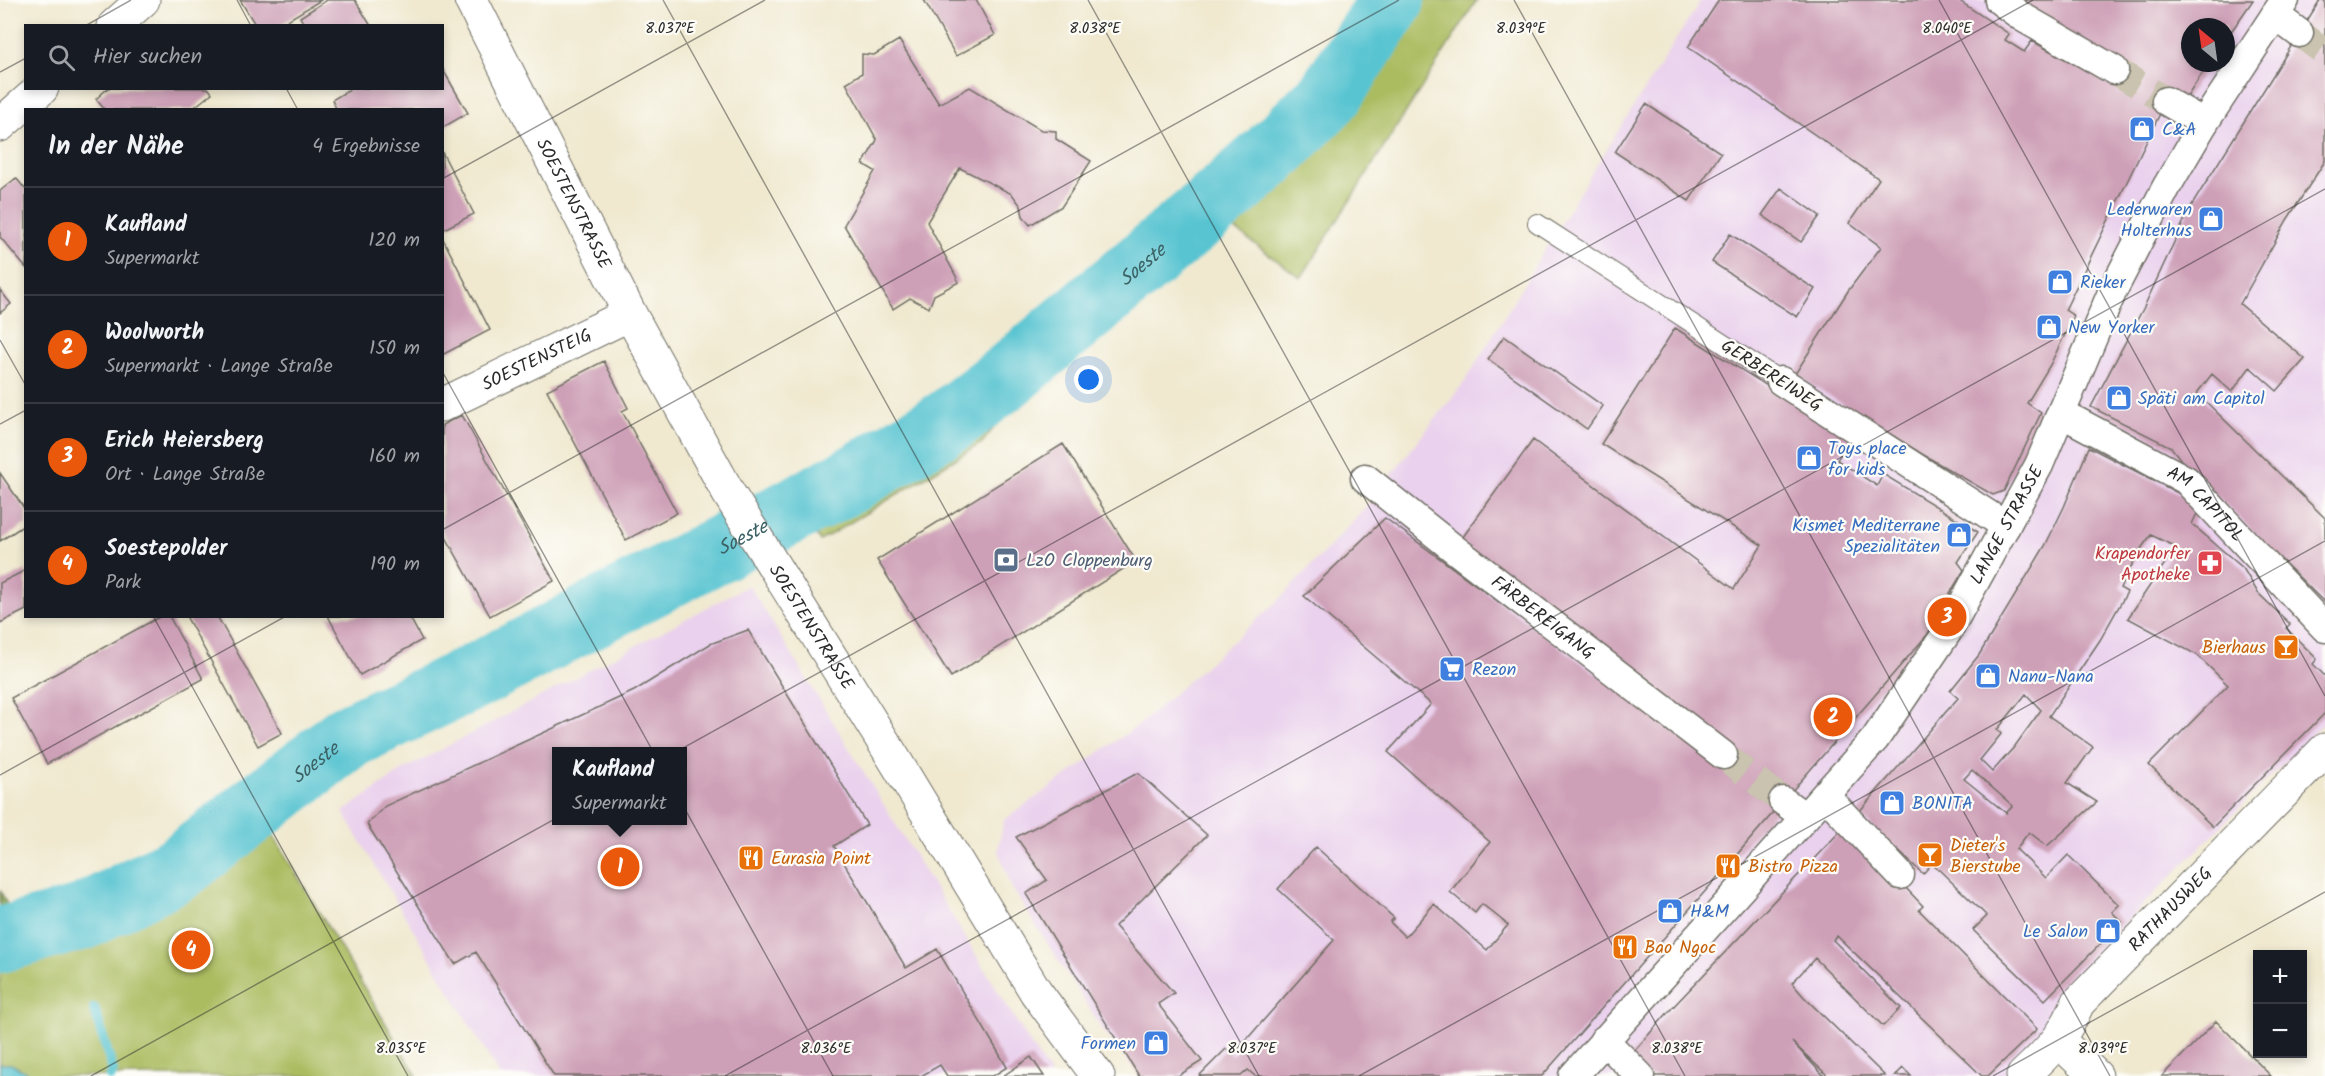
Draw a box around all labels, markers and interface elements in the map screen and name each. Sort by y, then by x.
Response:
text: 8.037°E [645,17,696,41]
text: 8.038°E [1069,17,1122,41]
text: 8.039°E [1496,17,1547,41]
text: 8.040°E [1922,17,1973,41]
north arrow [2181,18,2235,72]
search box [24,24,444,90]
text: Hier suchen [93,40,202,75]
icon: search [45,41,78,74]
shop icon: C&A [2127,114,2157,144]
place label: C&A [2162,116,2196,145]
text: In der Nähe [48,126,184,168]
text: 4 Ergebnisse [312,131,420,163]
street label: SOESTENSTRASSE [527,134,618,275]
place label: Lederwaren Holterhus [2107,196,2192,246]
shop icon: Lederwaren Holterhus [2196,204,2226,234]
text: Kaufland [105,208,187,243]
text: 1 [64,225,71,257]
text: 120 m [368,225,420,257]
water label: Soeste [1112,235,1176,295]
text: Supermarkt [105,243,199,275]
shop icon: Rieker [2045,267,2075,297]
place label: Rieker [2080,269,2126,298]
shop icon: New Yorker [2034,312,2064,342]
place label: New Yorker [2068,314,2156,343]
text: Woolworth [105,316,204,351]
street label: SOESTENSTEIG [477,322,597,400]
street label: GERBEREIWEG [1715,332,1828,420]
text: 2 [62,333,73,365]
text: 150 m [369,333,420,365]
text: Supermarkt · Lange Straße [105,351,333,383]
your location [1074,365,1103,394]
shop icon: Späti am Capitol [2104,383,2134,413]
place label: Späti am Capitol [2138,385,2265,414]
text: Erich Heiersberg [105,424,264,459]
place label: Toys place for kids [1828,435,1907,485]
text: 3 [62,441,73,473]
text: 160 m [369,441,420,473]
shop icon: Toys place for kids [1794,443,1824,473]
text: Ort · Lange Straße [105,459,265,491]
street label: AM CAPITOL [2161,459,2250,549]
street label: LANGE STRASSE [1963,460,2052,590]
water label: Soeste [712,511,776,565]
place label: Kismet Mediterrane Spezialitäten [1792,512,1940,562]
shop icon: Kismet Mediterrane Spezialitäten [1944,520,1974,550]
text: Soestepolder [105,532,227,567]
place label: Krapendorfer Apotheke [2095,540,2191,590]
bank icon: LzO Cloppenburg [991,545,1021,575]
place label: LzO Cloppenburg [1026,547,1153,576]
pharmacy icon: Krapendorfer Apotheke [2195,548,2225,578]
text: 4 [62,549,73,581]
text: 190 m [370,549,420,581]
street label: SOESTENSTRASSE [760,559,861,697]
text: Park [105,567,141,599]
street label: FÄRBEREIGANG [1484,569,1600,668]
pin: 3 [1928,594,1966,640]
bar icon: Bierhaus [2271,632,2301,662]
place label: Bierhaus [2202,634,2266,663]
supermarket icon: Rezon [1437,654,1467,684]
place label: Rezon [1472,656,1516,685]
shop icon: Nanu-Nana [1973,661,2003,691]
place label: Nanu-Nana [2008,663,2094,692]
pin: 2 [1814,694,1852,740]
water label: Soeste [285,733,349,793]
popup [552,747,687,825]
text: Kaufland [572,753,654,788]
text: Supermarkt [572,788,667,820]
shop icon: BONITA [1877,788,1907,818]
place label: BONITA [1912,790,1973,819]
place label: Dieter's Bierstube [1950,832,2021,882]
bar icon: Dieter's Bierstube [1915,840,1945,870]
restaurant icon: Eurasia Point [736,843,766,873]
pin: 1 [600,844,640,890]
place label: Eurasia Point [771,845,872,874]
restaurant icon: Bistro Pizza [1713,851,1743,881]
place label: Bistro Pizza [1748,853,1838,882]
street label: RATHAUSWEG [2122,860,2220,959]
shop icon: H&M [1655,896,1685,926]
place label: H&M [1690,898,1730,927]
shop icon: Le Salon [2093,916,2123,946]
place label: Le Salon [2023,918,2088,947]
pin: 4 [172,928,210,972]
restaurant icon: Bao Ngoc [1610,932,1640,962]
place label: Bao Ngoc [1644,934,1716,963]
map controls [2253,950,2307,1058]
button: + [2253,950,2307,1004]
button: − [2253,1004,2307,1058]
shop icon: Formen [1141,1028,1171,1058]
place label: Formen [1080,1030,1136,1059]
text: 8.035°E [376,1037,428,1061]
text: 8.036°E [801,1037,853,1061]
text: 8.037°E [1227,1037,1278,1061]
text: 8.038°E [1651,1037,1704,1061]
text: 8.039°E [2078,1037,2129,1061]

